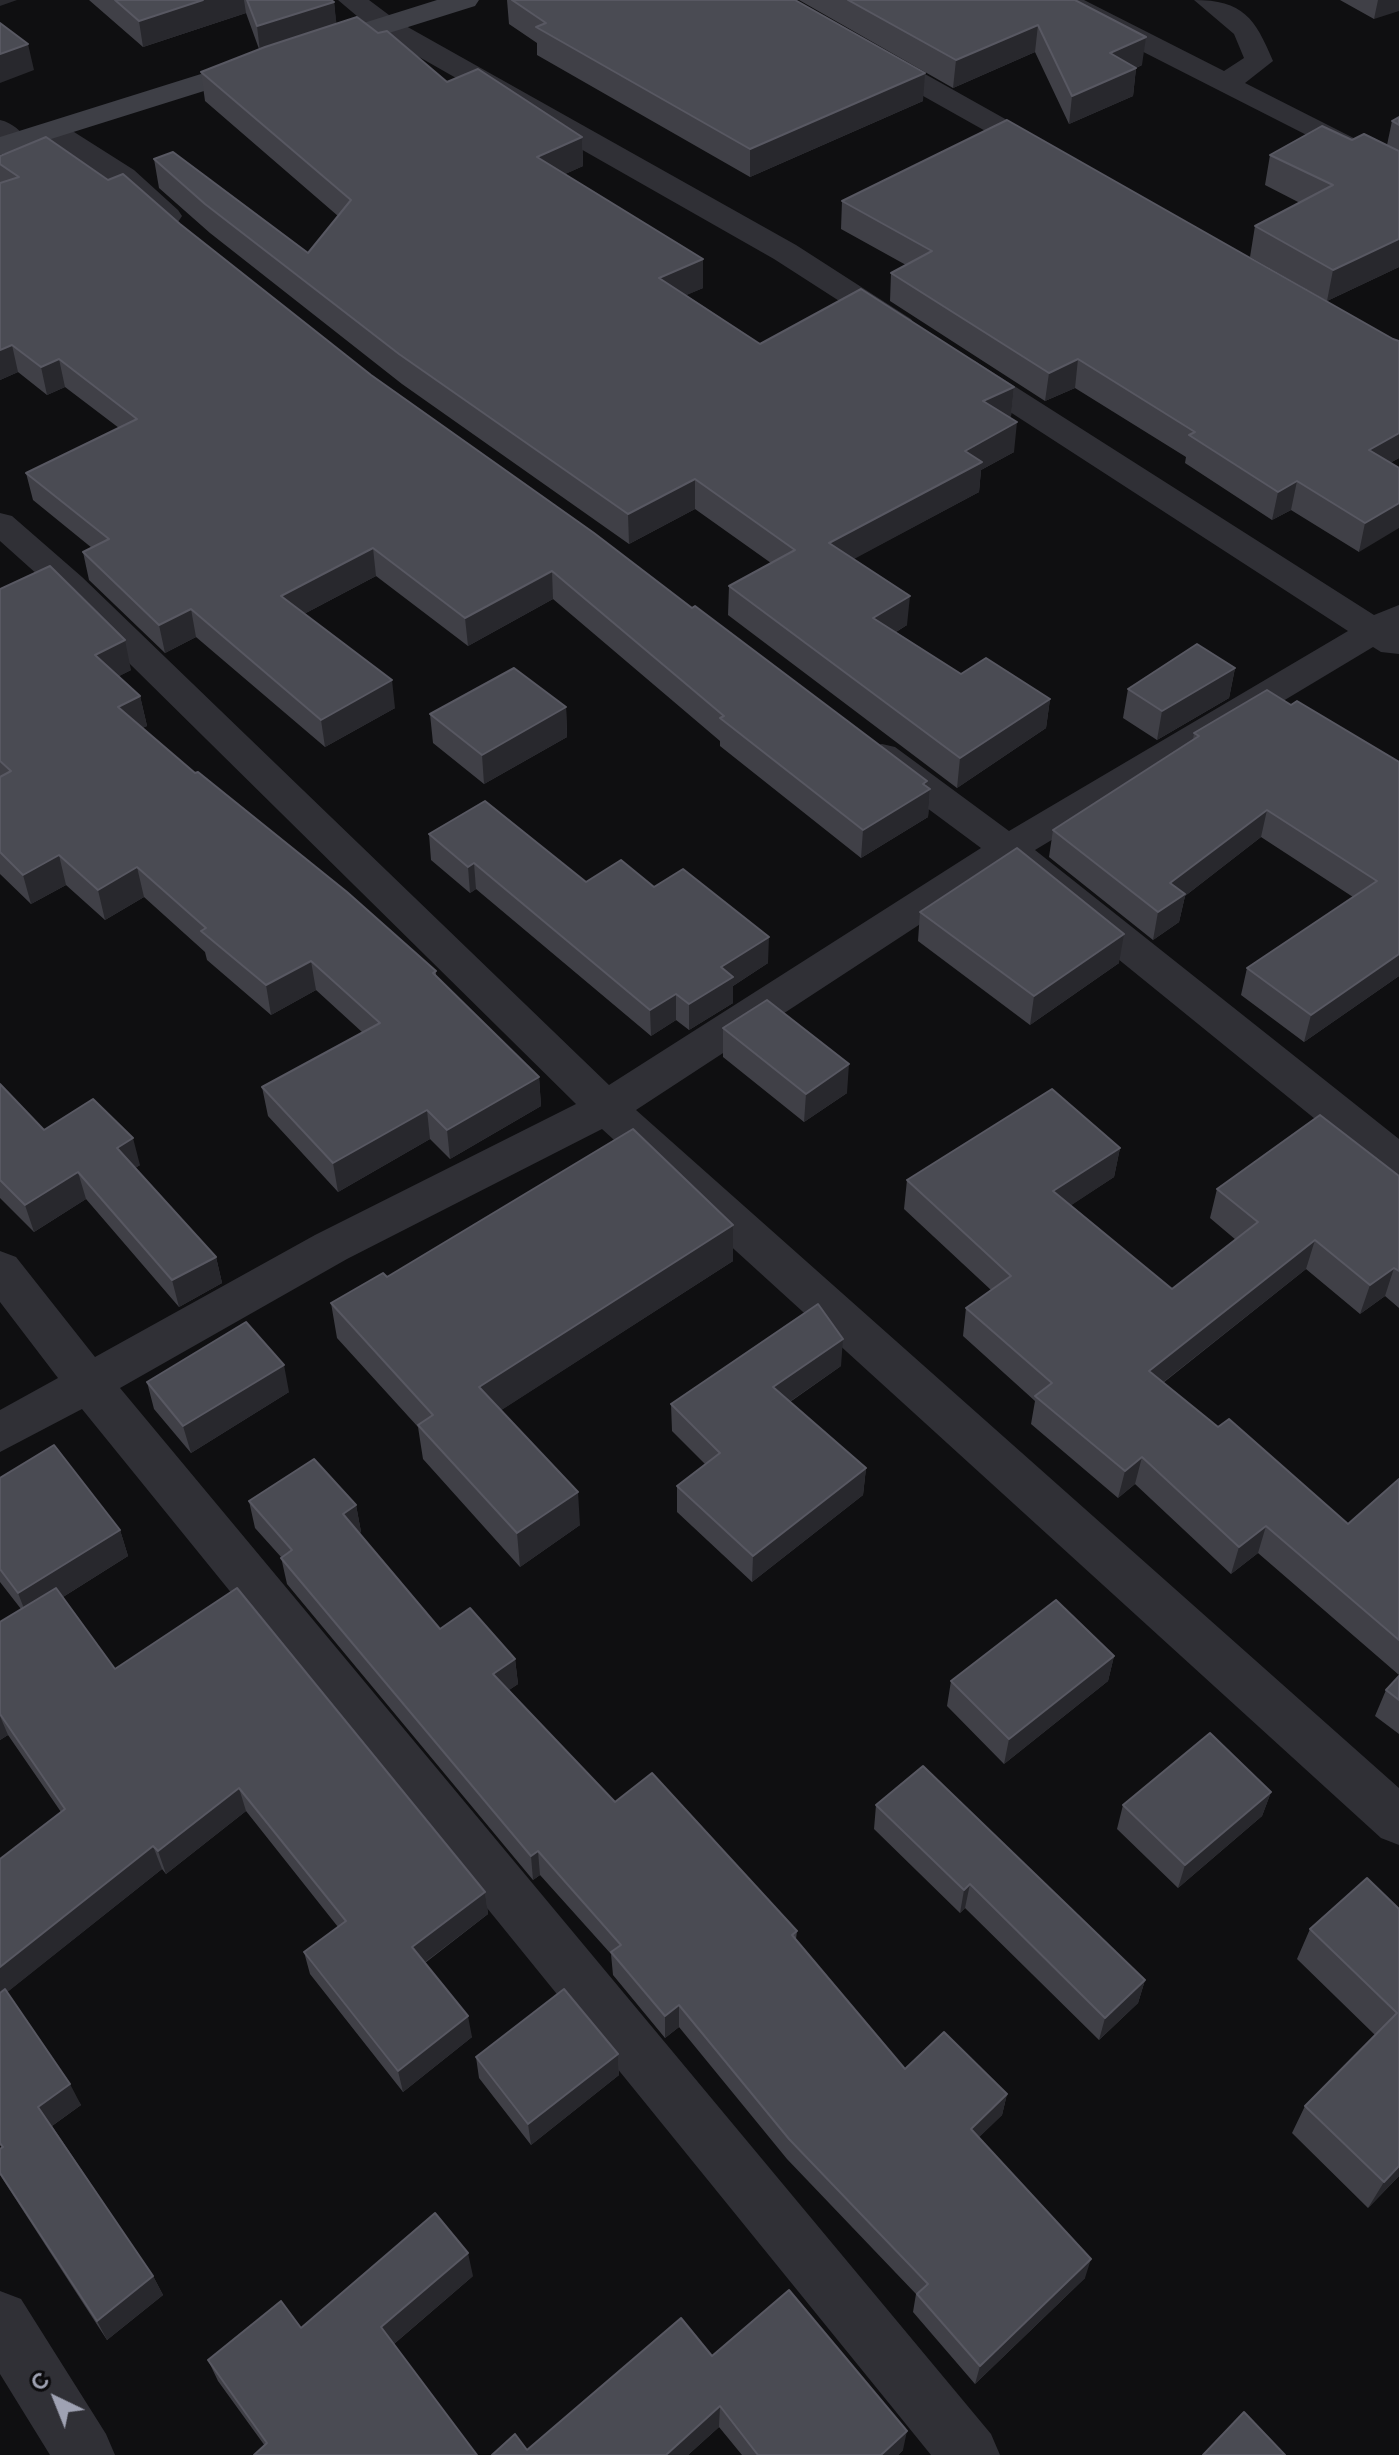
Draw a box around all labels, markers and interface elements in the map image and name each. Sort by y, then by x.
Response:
north arrow [16,2359,96,2439]
text: С [25,2367,54,2396]

